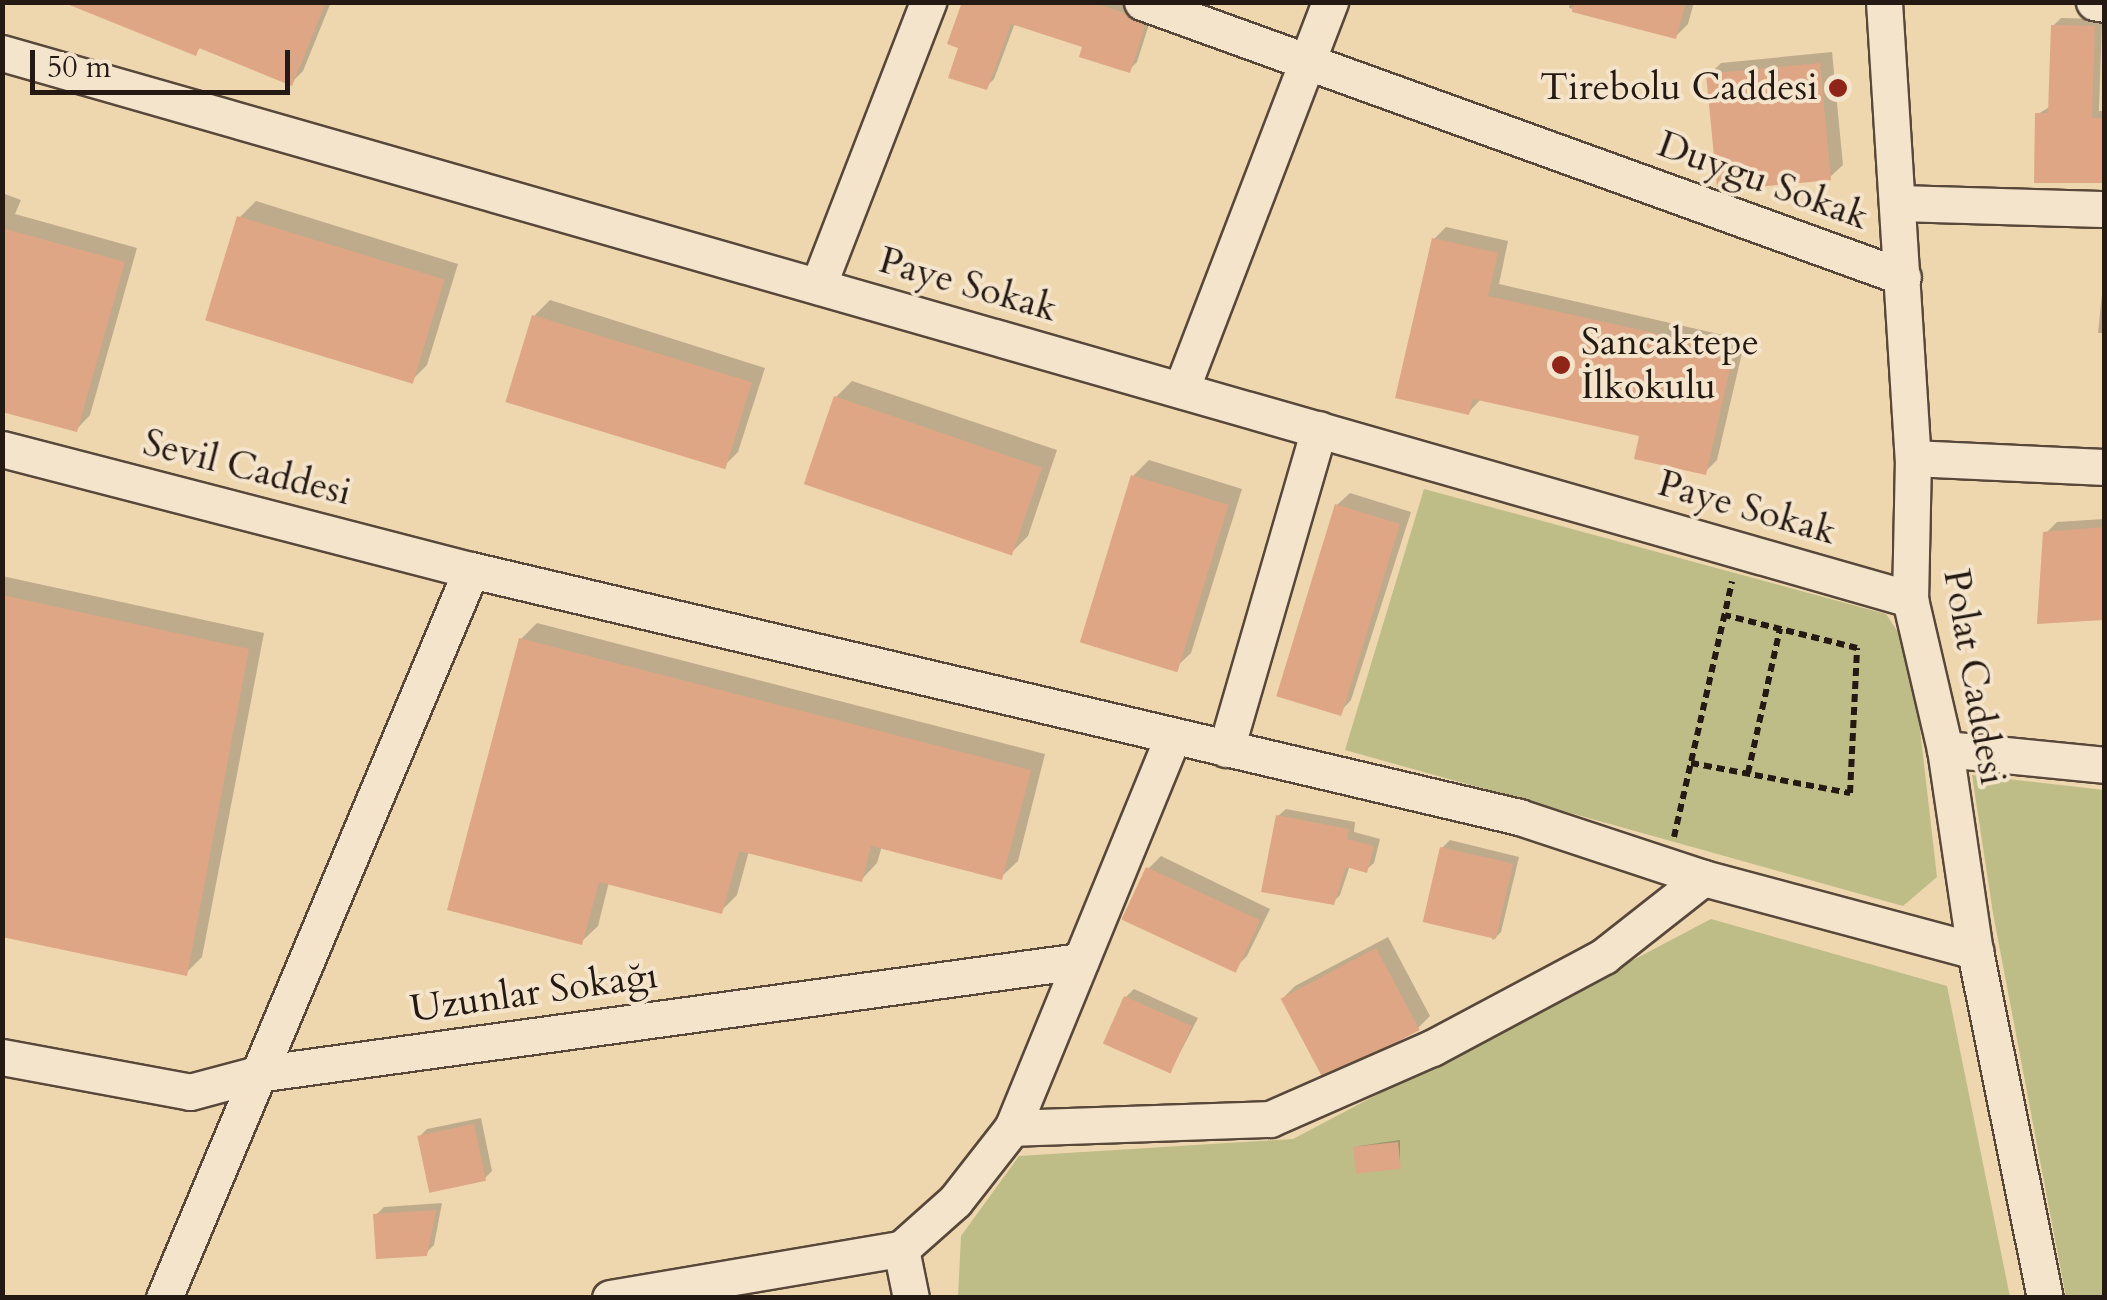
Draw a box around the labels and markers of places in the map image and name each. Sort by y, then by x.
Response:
place label: Tirebolu Caddesi [1540,65,1818,111]
marker: Tirebolu Caddesi [1827,77,1849,99]
place label: Sancaktepe İlkokulu [1581,320,1759,409]
marker: Sancaktepe İlkokulu [1550,354,1572,376]

